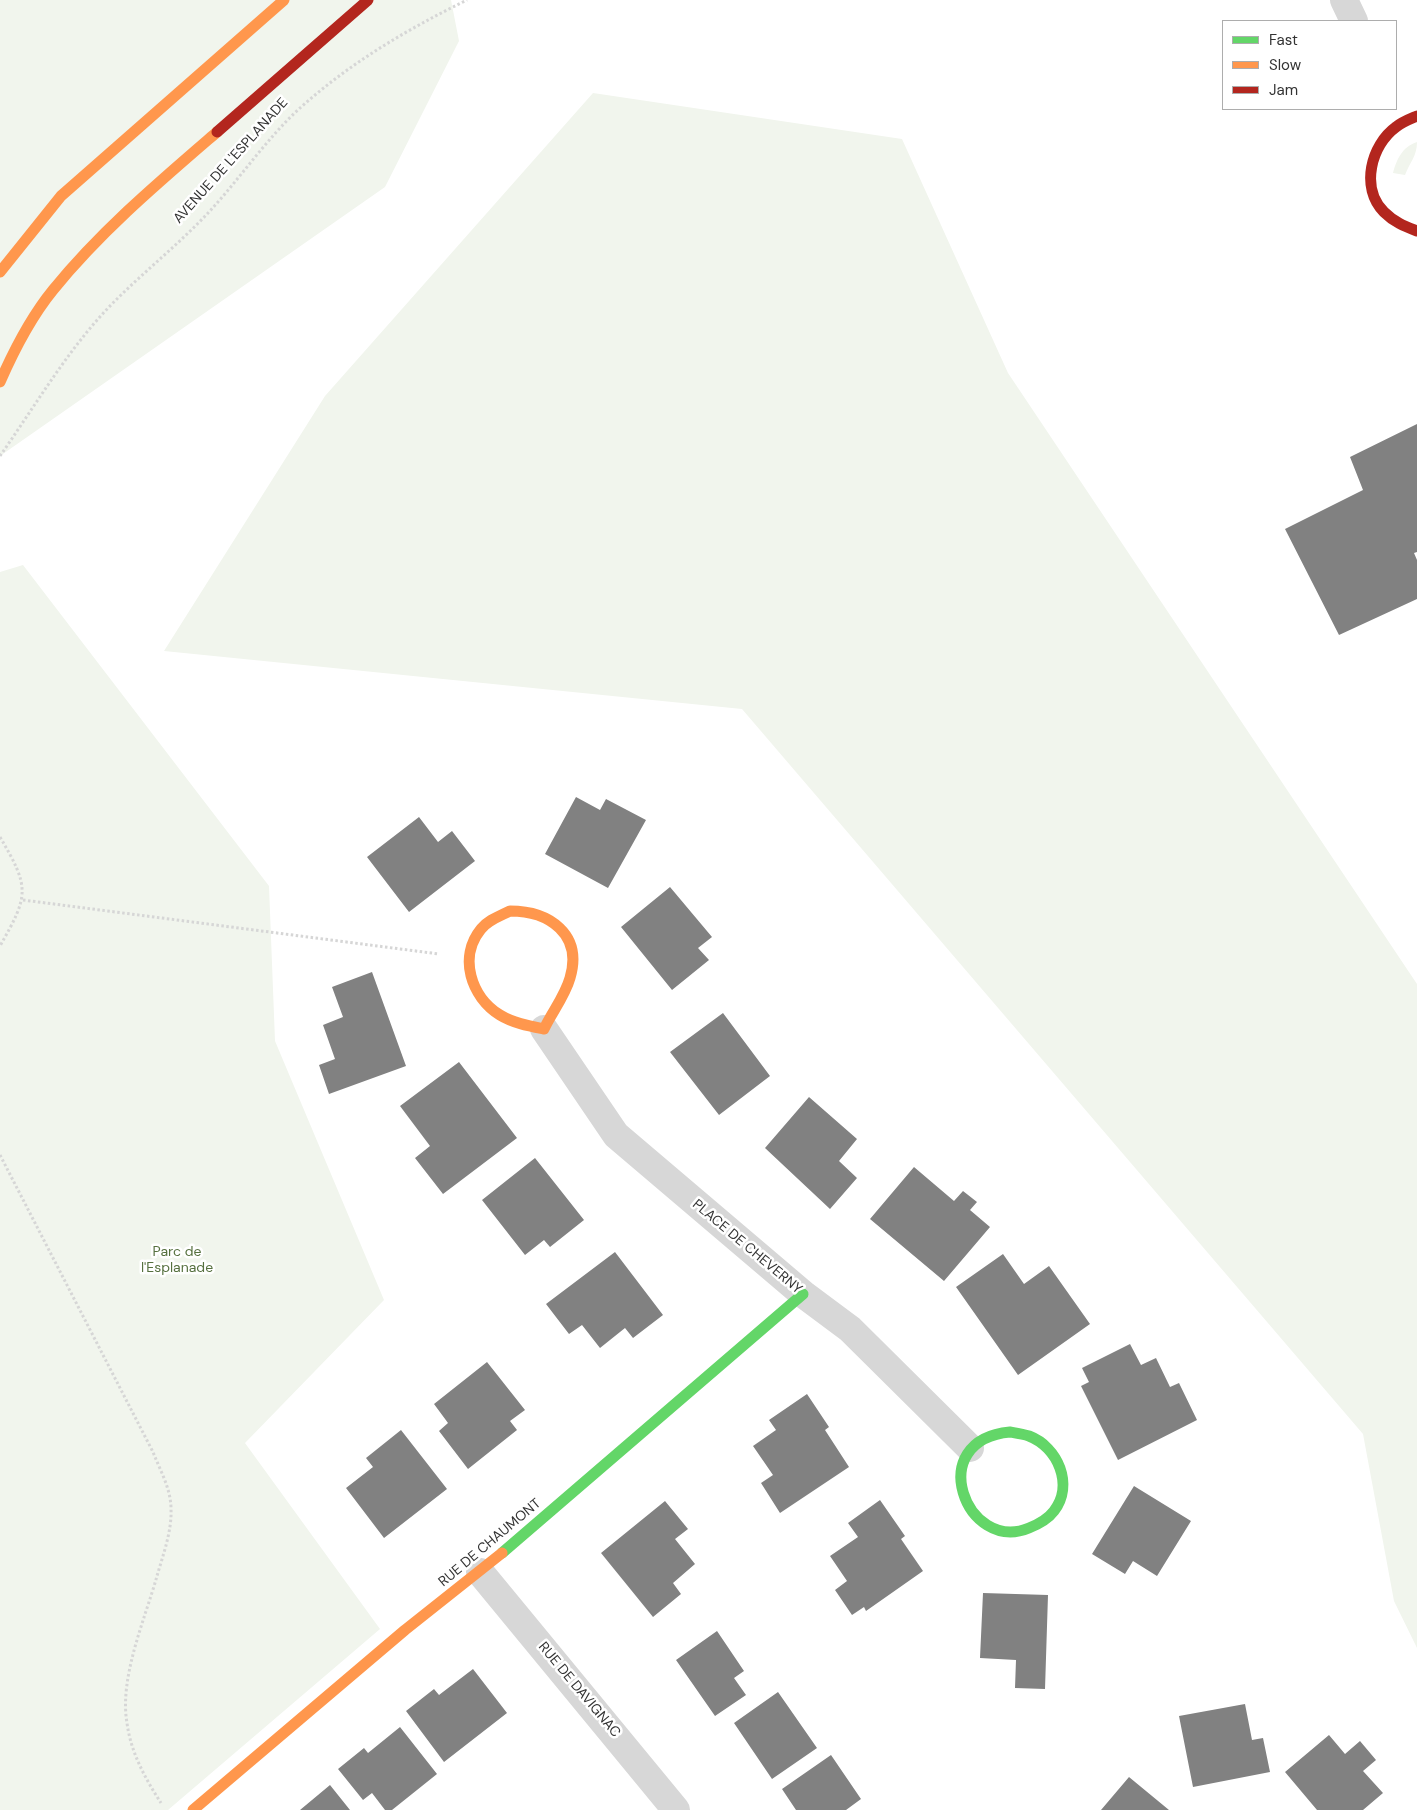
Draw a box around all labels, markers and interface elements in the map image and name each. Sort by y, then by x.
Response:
legend [1222,20,1397,110]
text: Fast [1269,30,1298,50]
text: Slow [1269,55,1301,75]
text: Jam [1269,80,1298,100]
street label: AVENUE DE L'ESPLANADE [170,95,292,227]
street label: PLACE DE CHEVERNY [689,1196,805,1298]
park label: Parc de l'Esplanade [141,1244,213,1276]
street label: RUE DE CHAUMONT [436,1495,544,1591]
street label: RUE DE DAVIGNAC [534,1639,624,1741]

